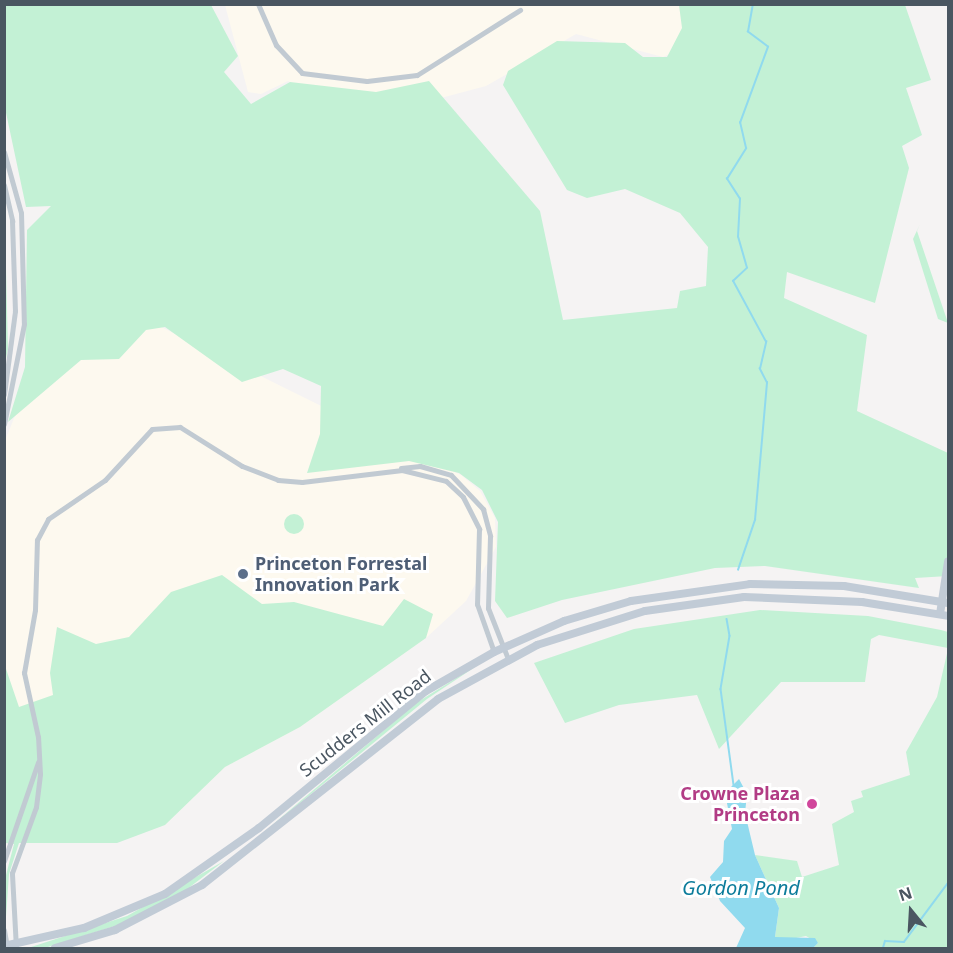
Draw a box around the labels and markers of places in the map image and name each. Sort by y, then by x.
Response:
place label: Princeton Forrestal Innovation Park [255,553,427,596]
marker: Princeton Forrestal Innovation Park [236,567,250,581]
place label: Crowne Plaza Princeton [680,783,800,826]
marker: Crowne Plaza Princeton [805,797,819,811]

